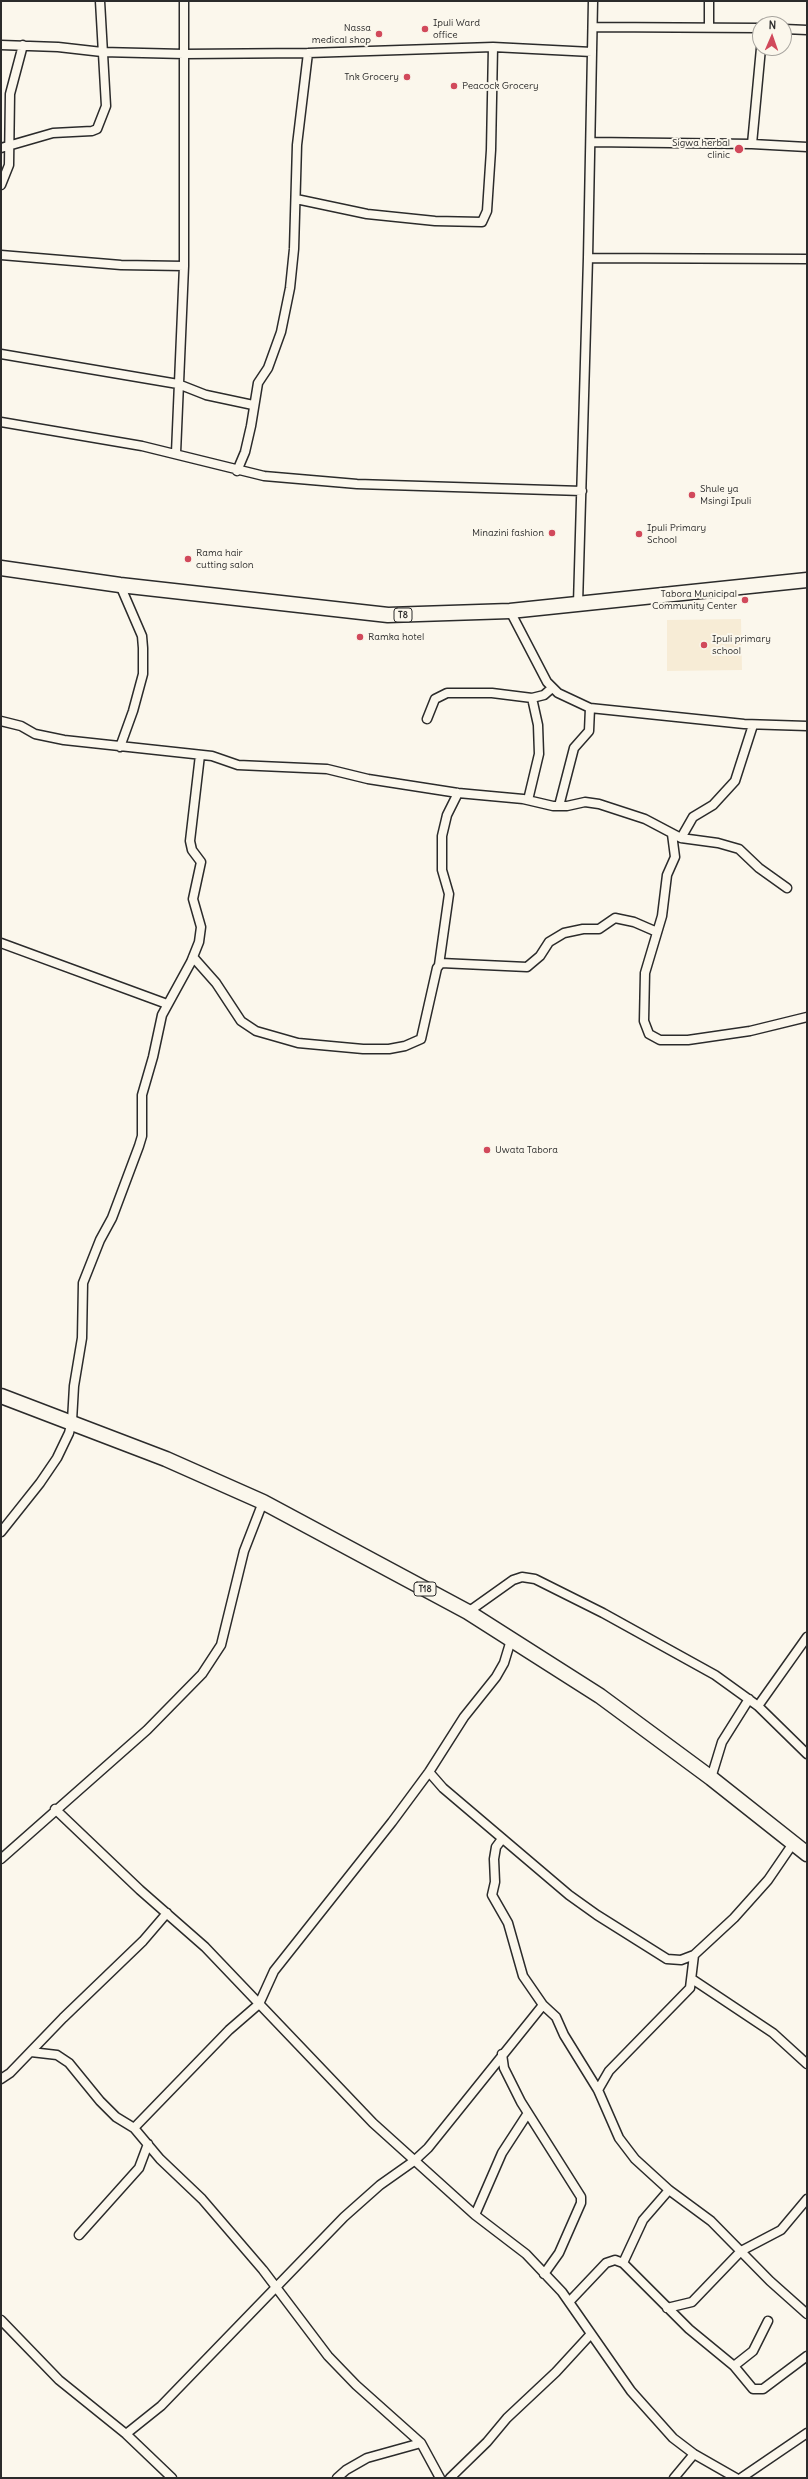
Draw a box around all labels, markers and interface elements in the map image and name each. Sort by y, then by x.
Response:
north arrow [752,16,792,56]
place label: Ipuli Ward office [433,17,480,40]
text: N [768,18,776,32]
place label: Nassa medical shop [312,22,371,46]
marker: Ipuli Ward office [420,24,430,34]
marker: Nassa medical shop [374,29,384,39]
place label: Tnk Grocery [344,71,399,83]
marker: Tnk Grocery [402,72,412,82]
place label: Peacock Grocery [462,80,539,92]
marker: Peacock Grocery [449,81,459,91]
place label: Sigwa herbal clinic [672,137,730,160]
marker: Sigwa herbal clinic [733,143,745,155]
place label: Shule ya Msingi Ipuli [700,483,751,506]
marker: Shule ya Msingi Ipuli [687,490,697,500]
place label: Ipuli Primary School [647,522,706,546]
place label: Minazini fashion [472,527,544,539]
marker: Minazini fashion [547,528,557,538]
marker: Ipuli Primary School [634,529,644,539]
place label: Rama hair cutting salon [196,547,254,570]
marker: Rama hair cutting salon [183,554,193,564]
place label: Tabora Municipal Community Center [652,588,737,612]
marker: Tabora Municipal Community Center [740,595,750,605]
road number: T8 [394,608,412,622]
place label: Ramka hotel [368,631,424,643]
marker: Ramka hotel [355,632,365,642]
place label: Ipuli primary school [712,633,771,656]
marker: Ipuli primary school [699,640,709,650]
place label: Uwata Tabora [495,1144,558,1156]
marker: Uwata Tabora [482,1145,492,1155]
road number: T18 [414,1582,436,1596]

